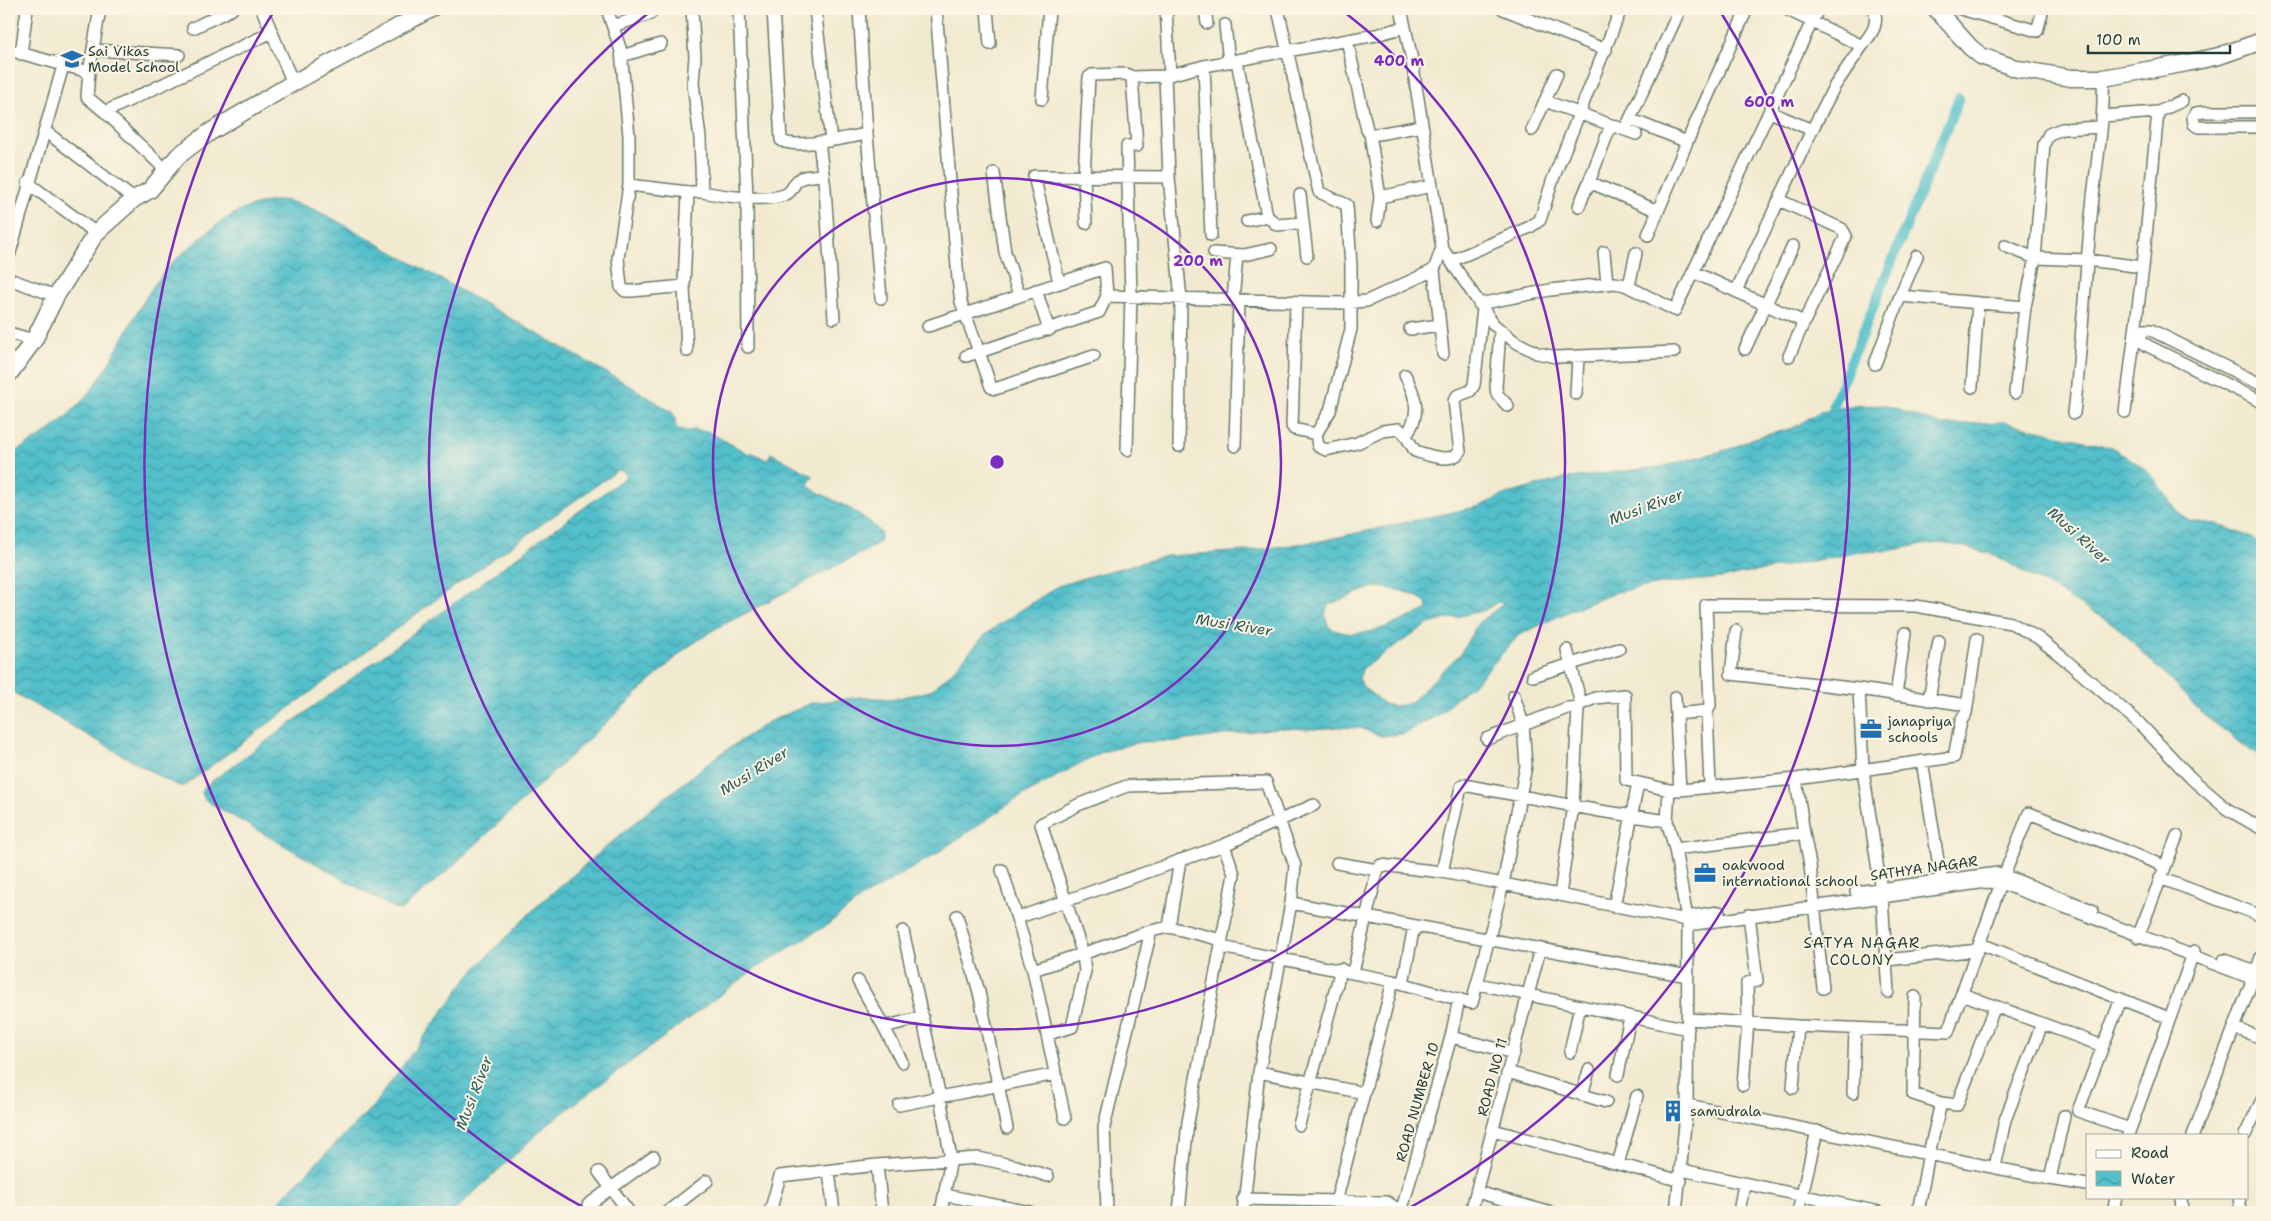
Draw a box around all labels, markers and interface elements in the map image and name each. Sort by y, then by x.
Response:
scale bar [2088,22,2231,54]
text: 100 m [2096,30,2141,50]
place label: Sai Vikas Model School [88,42,180,76]
school or university icon: Sai Vikas Model School [59,46,85,72]
text: 400 m [1374,51,1424,71]
text: 600 m [1744,92,1794,112]
text: 200 m [1173,251,1223,271]
centre of rings [988,453,1006,471]
water label: Musi River [1606,484,1687,530]
water label: Musi River [2043,503,2115,570]
water label: Musi River [1194,609,1275,641]
place label: janapriya schools [1887,712,1952,746]
office icon: janapriya schools [1858,716,1884,742]
water label: Musi River [716,741,793,800]
street label: SATHYA NAGAR [1869,851,1979,884]
place label: oakwood international school [1722,856,1859,890]
office icon: oakwood international school [1692,860,1718,886]
district label: SATYA NAGAR COLONY [1804,933,1920,970]
street label: ROAD NO 11 [1473,1036,1511,1118]
street label: ROAD NUMBER 10 [1391,1040,1443,1164]
water label: Musi River [451,1052,498,1133]
building icon: samudrala [1660,1098,1686,1124]
place label: samudrala [1690,1102,1762,1120]
legend [2086,1134,2248,1198]
text: Road [2131,1143,2169,1163]
text: Water [2131,1169,2175,1189]

